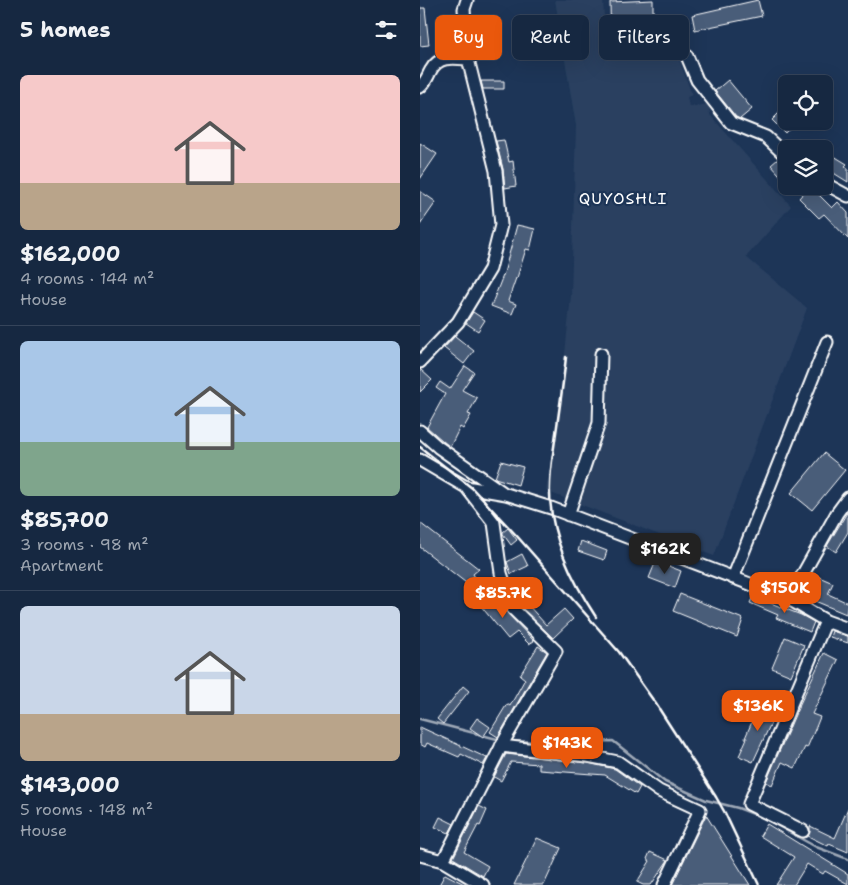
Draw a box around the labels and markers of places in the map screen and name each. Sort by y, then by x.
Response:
pin: $162K [630,532,700,575]
pin: $150K [750,572,820,614]
pin: $85.7K [462,576,544,619]
pin: $136K [723,690,793,732]
pin: $143K [532,726,602,769]

